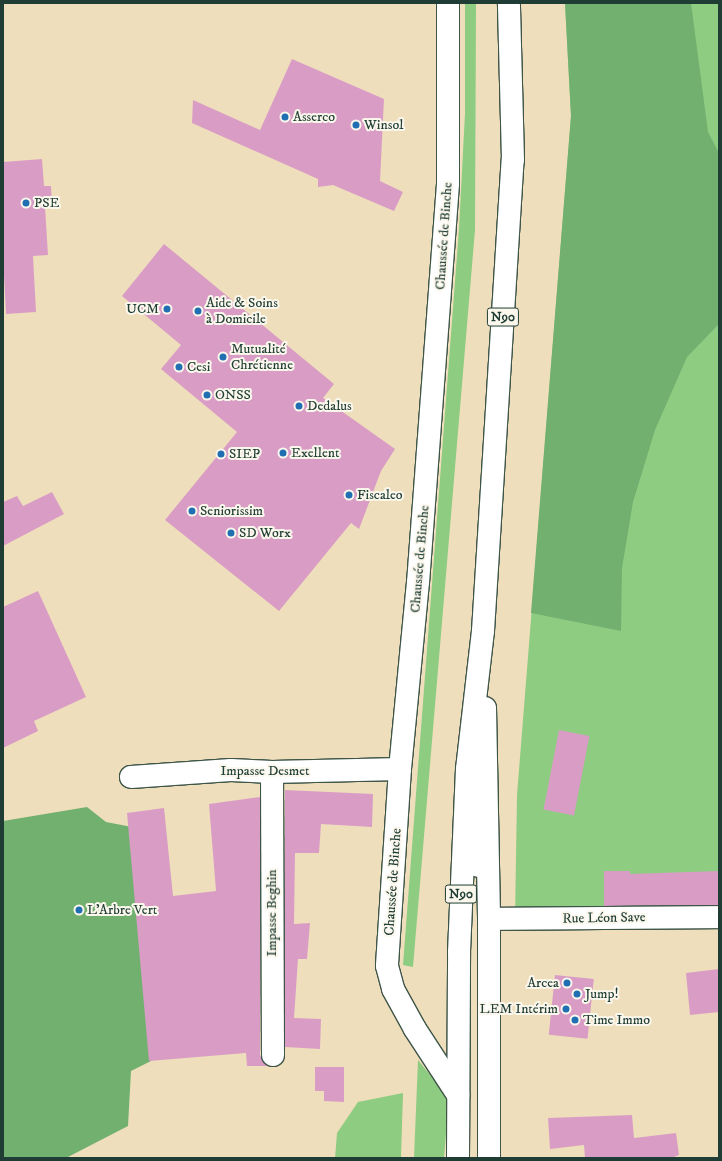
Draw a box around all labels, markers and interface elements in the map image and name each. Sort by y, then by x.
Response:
place label: Asserco [293,109,335,125]
marker: Asserco [280,112,290,122]
place label: Winsol [364,117,403,133]
marker: Winsol [351,120,361,130]
street label: Chaussée de Binche [432,182,456,290]
place label: PSE [34,195,59,211]
marker: PSE [21,198,31,208]
place label: Aide & Soins à Domicile [206,295,278,328]
place label: UCM [126,301,159,317]
marker: UCM [162,304,172,314]
marker: Aide & Soins à Domicile [193,306,203,316]
road number: N90 [486,306,520,328]
place label: Mutualité Chrétienne [231,341,293,374]
marker: Mutualité Chrétienne [218,352,228,362]
place label: Cesi [187,359,210,375]
marker: Cesi [174,362,184,372]
place label: ONSS [215,387,251,403]
marker: ONSS [202,390,212,400]
place label: Dedalus [307,398,352,414]
marker: Dedalus [294,401,304,411]
place label: Exellent [291,445,339,461]
place label: SIEP [229,446,260,462]
marker: Exellent [278,448,288,458]
marker: SIEP [216,449,226,459]
place label: Fiscaleo [357,487,403,503]
marker: Fiscaleo [344,490,354,500]
place label: Seniorissim [200,503,263,519]
street label: Chaussée de Binche [407,505,433,613]
marker: Seniorissim [187,506,197,516]
place label: SD Worx [239,525,291,541]
marker: SD Worx [226,528,236,538]
street label: Impasse Desmet [220,763,310,779]
street label: Chaussée de Binche [381,828,405,936]
street label: Impasse Beghin [264,869,280,957]
road number: N90 [444,883,478,905]
place label: L'Arbre Vert [87,902,157,918]
marker: L'Arbre Vert [74,905,84,915]
street label: Rue Léon Save [562,909,646,927]
place label: Arcea [527,975,559,991]
marker: Arcea [562,978,572,988]
place label: Jump! [585,986,619,1002]
marker: Jump! [572,989,582,999]
place label: LEM Intérim [480,1001,558,1017]
marker: LEM Intérim [561,1004,571,1014]
place label: Time Immo [583,1012,650,1028]
marker: Time Immo [570,1015,580,1025]

